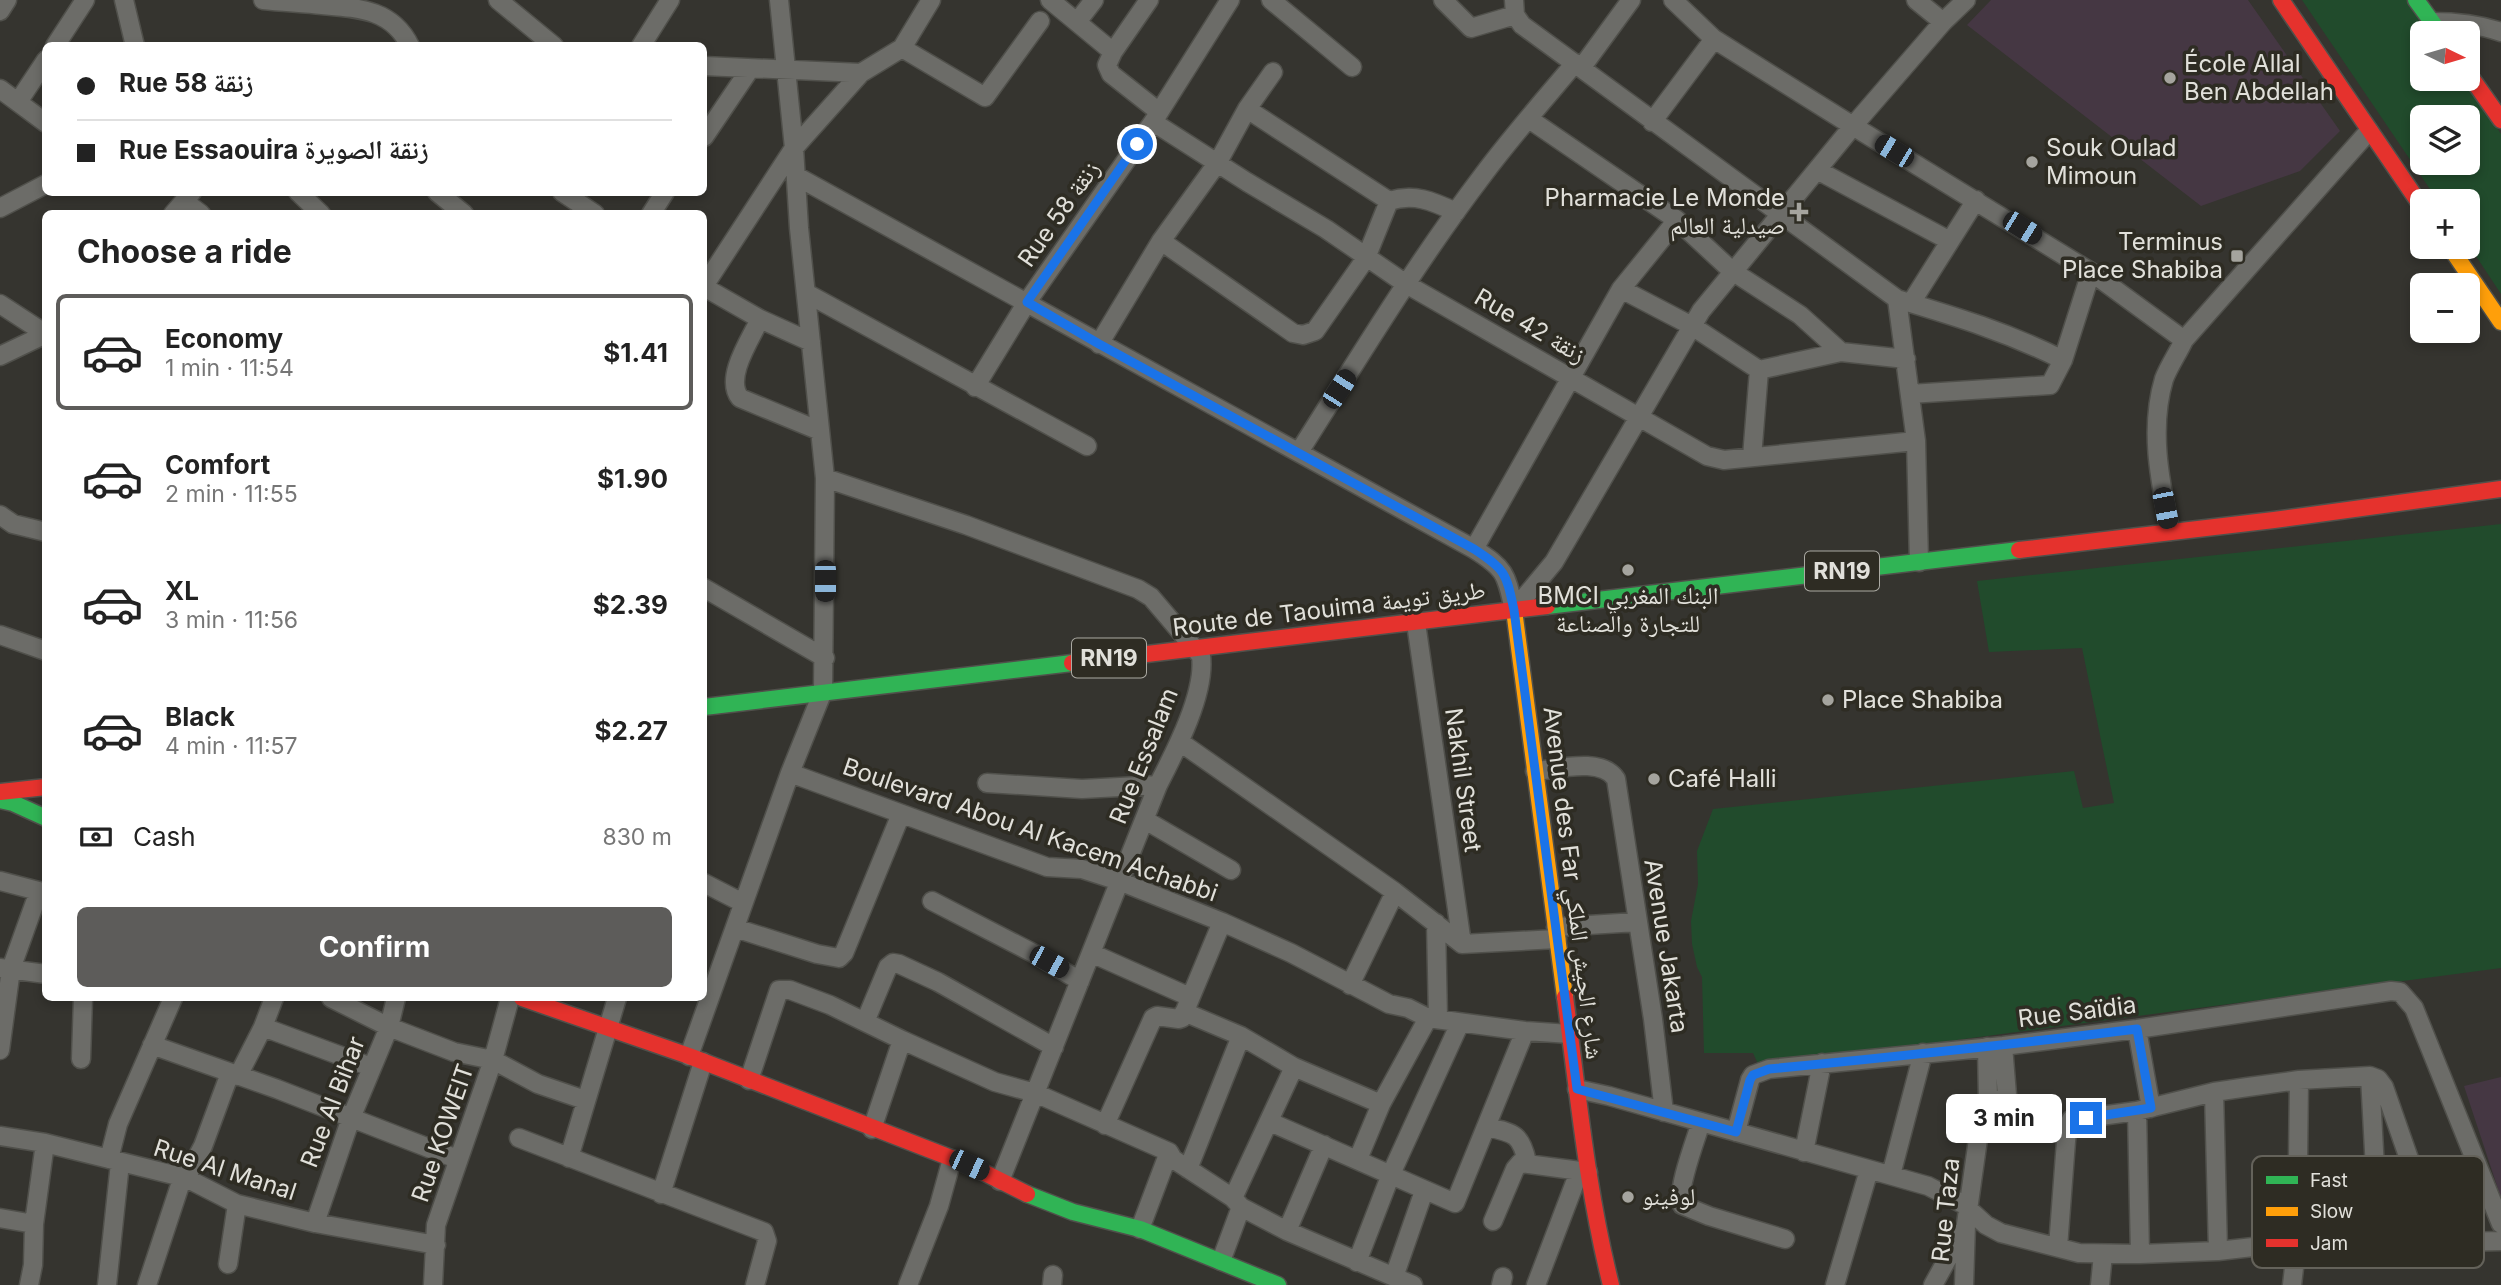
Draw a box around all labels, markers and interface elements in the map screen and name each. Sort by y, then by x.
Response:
north arrow [2410,21,2480,91]
map controls [2410,21,2480,343]
place label: École Allal Ben Abdellah [2184,48,2334,106]
text: Rue 58 زنقة [119,67,253,98]
marker: École Allal Ben Abdellah [2162,70,2178,86]
button: layers [2410,105,2480,175]
route start [1121,128,1153,160]
car [1871,131,1918,171]
place label: Souk Oulad Mimoun [2046,133,2176,190]
text: Rue Essaouira زنقة الصويرة [119,134,428,165]
marker: Souk Oulad Mimoun [2024,154,2040,170]
street label: Rue 58 زنقة [1012,155,1106,272]
place label: Pharmacie Le Monde صيدلية العالم [1545,183,1785,242]
button: + [2410,189,2480,259]
marker: Pharmacie Le Monde صيدلية العالم [1791,204,1807,220]
car [1999,208,2046,248]
place label: Terminus Place Shabiba [2062,227,2223,284]
text: Choose a ride [77,232,292,271]
marker: Terminus Place Shabiba [2229,248,2245,264]
button: − [2410,273,2480,343]
street label: Rue 42 زنقة [1470,282,1591,369]
icon: car [81,321,144,384]
text: Economy [165,323,283,354]
text: $1.41 [603,337,668,368]
text: 1 min · 11:54 [165,354,294,382]
car [1319,366,1360,412]
icon: car [81,447,144,510]
text: Comfort [165,449,270,480]
text: $1.90 [597,463,668,494]
text: 2 min · 11:55 [165,480,298,508]
car [2151,485,2180,531]
road number: RN19 [1805,552,1879,590]
car [815,560,836,602]
marker: BMCI البنك المغربي للتجارة والصناعة [1620,562,1636,578]
icon: car [81,573,144,636]
text: XL [165,575,199,606]
street label: Route de Taouima طريق تويمة [1171,575,1487,642]
place label: BMCI البنك المغربي للتجارة والصناعة [1538,581,1718,638]
text: $2.39 [593,589,668,620]
text: 3 min · 11:56 [165,606,298,634]
road number: RN19 [1072,638,1146,678]
street label: Rue Essalam [1103,684,1184,828]
place label: Place Shabiba [1842,685,2003,714]
marker: Place Shabiba [1820,692,1836,708]
icon: car [81,699,144,762]
text: Black [165,701,235,732]
street label: Avenue des Far شارع الجيش الملكي [1532,705,1610,1062]
street label: Nakhil Street [1439,706,1488,854]
text: $2.27 [594,715,668,746]
text: 4 min · 11:57 [165,732,298,760]
street label: Boulevard Abou Al Kacem Achabbi [839,752,1221,907]
place label: Café Halli [1668,764,1777,793]
marker: Café Halli [1646,771,1662,787]
icon: cash [77,818,115,856]
text: Cash [133,821,196,852]
text: 830 m [602,823,672,851]
street label: Avenue Jakarta [1638,857,1695,1035]
button: Confirm [77,907,672,987]
car [1026,943,1073,981]
street label: Rue Saïdia [2016,990,2138,1033]
street label: Rue Al Bihar [294,1032,371,1171]
street label: Rue KOWEIT [405,1060,480,1206]
callout: 3 min [1946,1094,2062,1142]
route end [2070,1102,2102,1134]
text: 3 min [1973,1104,2035,1132]
street label: Rue Al Manal [150,1133,300,1206]
car [946,1147,993,1183]
legend [2252,1156,2484,1268]
street label: Rue Taza [1926,1157,1965,1263]
text: Fast [2310,1169,2348,1192]
place label: لوفينو [1642,1182,1695,1211]
marker: لوفينو [1620,1189,1636,1205]
text: Slow [2310,1200,2353,1223]
text: Jam [2310,1232,2348,1255]

